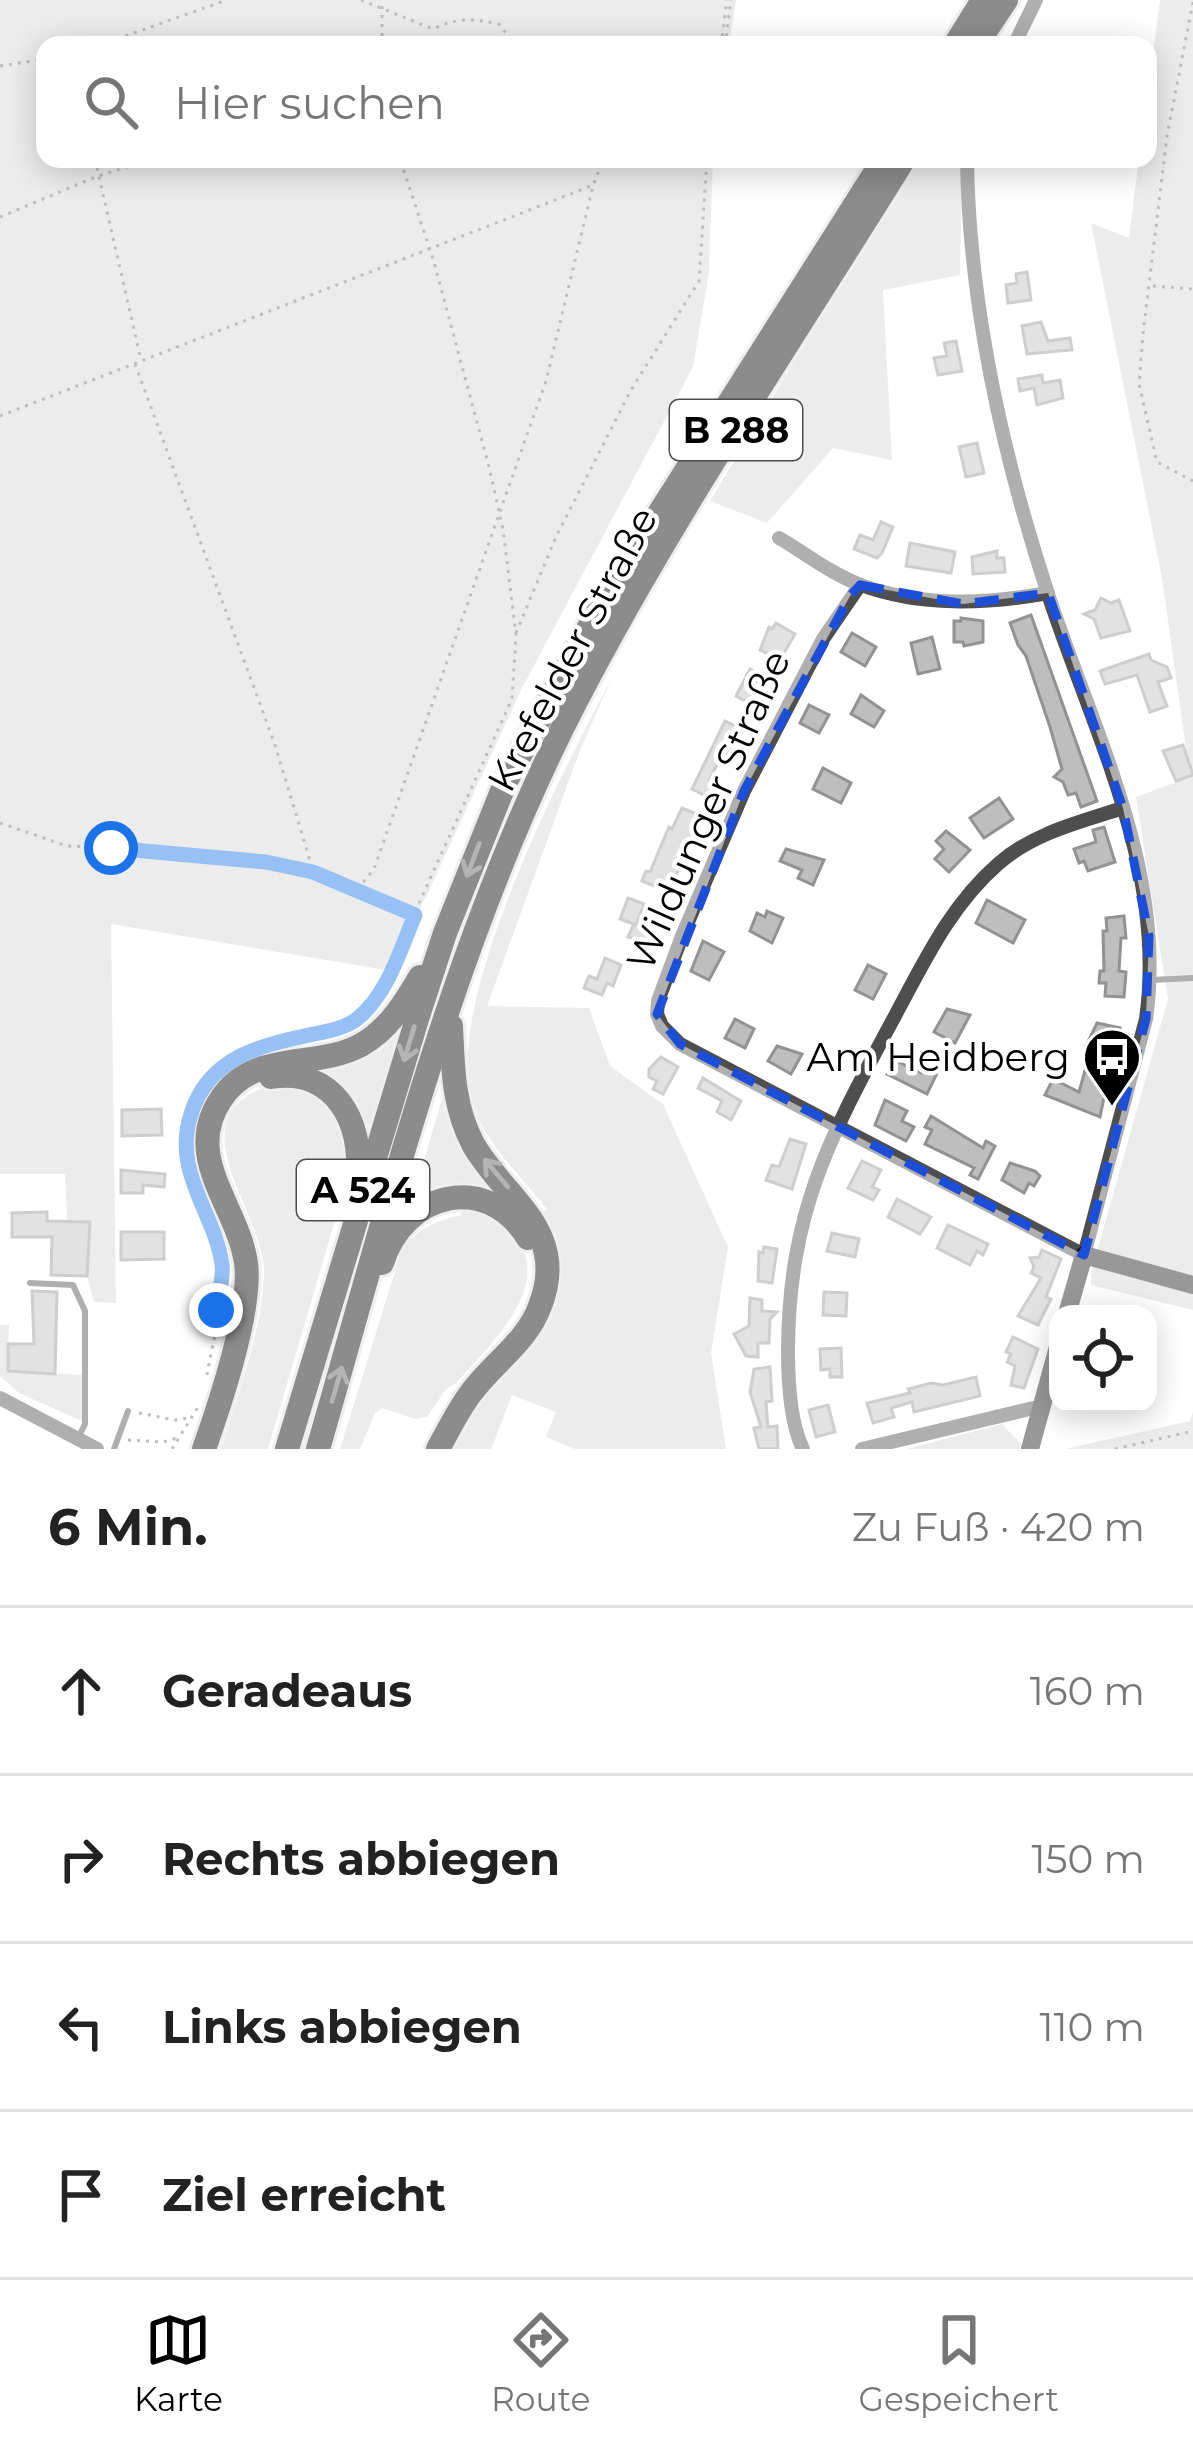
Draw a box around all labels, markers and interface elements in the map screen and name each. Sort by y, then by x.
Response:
search box [36,36,1157,168]
icon: search [78,69,144,135]
text: Hier suchen [174,75,445,130]
road number: B 288 [670,400,802,460]
street label: Krefelder Straße [477,499,667,799]
street label: Wildunger Straße [616,643,800,977]
route start [84,821,138,875]
one-way arrow [461,841,483,878]
one-way arrow [397,1024,419,1062]
bus stop icon: Am Heidberg [1081,1026,1143,1108]
place label: Am Heidberg [806,1033,1070,1081]
one-way arrow [483,1158,510,1189]
road number: A 524 [297,1160,429,1220]
route end [189,1283,243,1337]
map controls [1049,1305,1157,1413]
button: locate [1049,1305,1157,1413]
one-way arrow [327,1366,349,1404]
text: 6 Min. [48,1496,208,1558]
text: Zu Fuß · 420 m [852,1503,1145,1551]
icon: ahead [48,1658,114,1724]
text: Geradeaus [162,1663,412,1718]
text: 160 m [1030,1667,1145,1715]
icon: right [48,1826,114,1892]
text: Rechts abbiegen [162,1831,560,1886]
text: 150 m [1031,1835,1145,1883]
icon: left [48,1994,114,2060]
text: Links abbiegen [162,1999,522,2054]
text: 110 m [1039,2003,1145,2051]
icon: arrive [48,2162,114,2228]
text: Ziel erreicht [162,2167,446,2222]
tab: Karte [134,2307,223,2419]
tab: Route [491,2307,590,2419]
tab: Gespeichert [859,2307,1059,2419]

